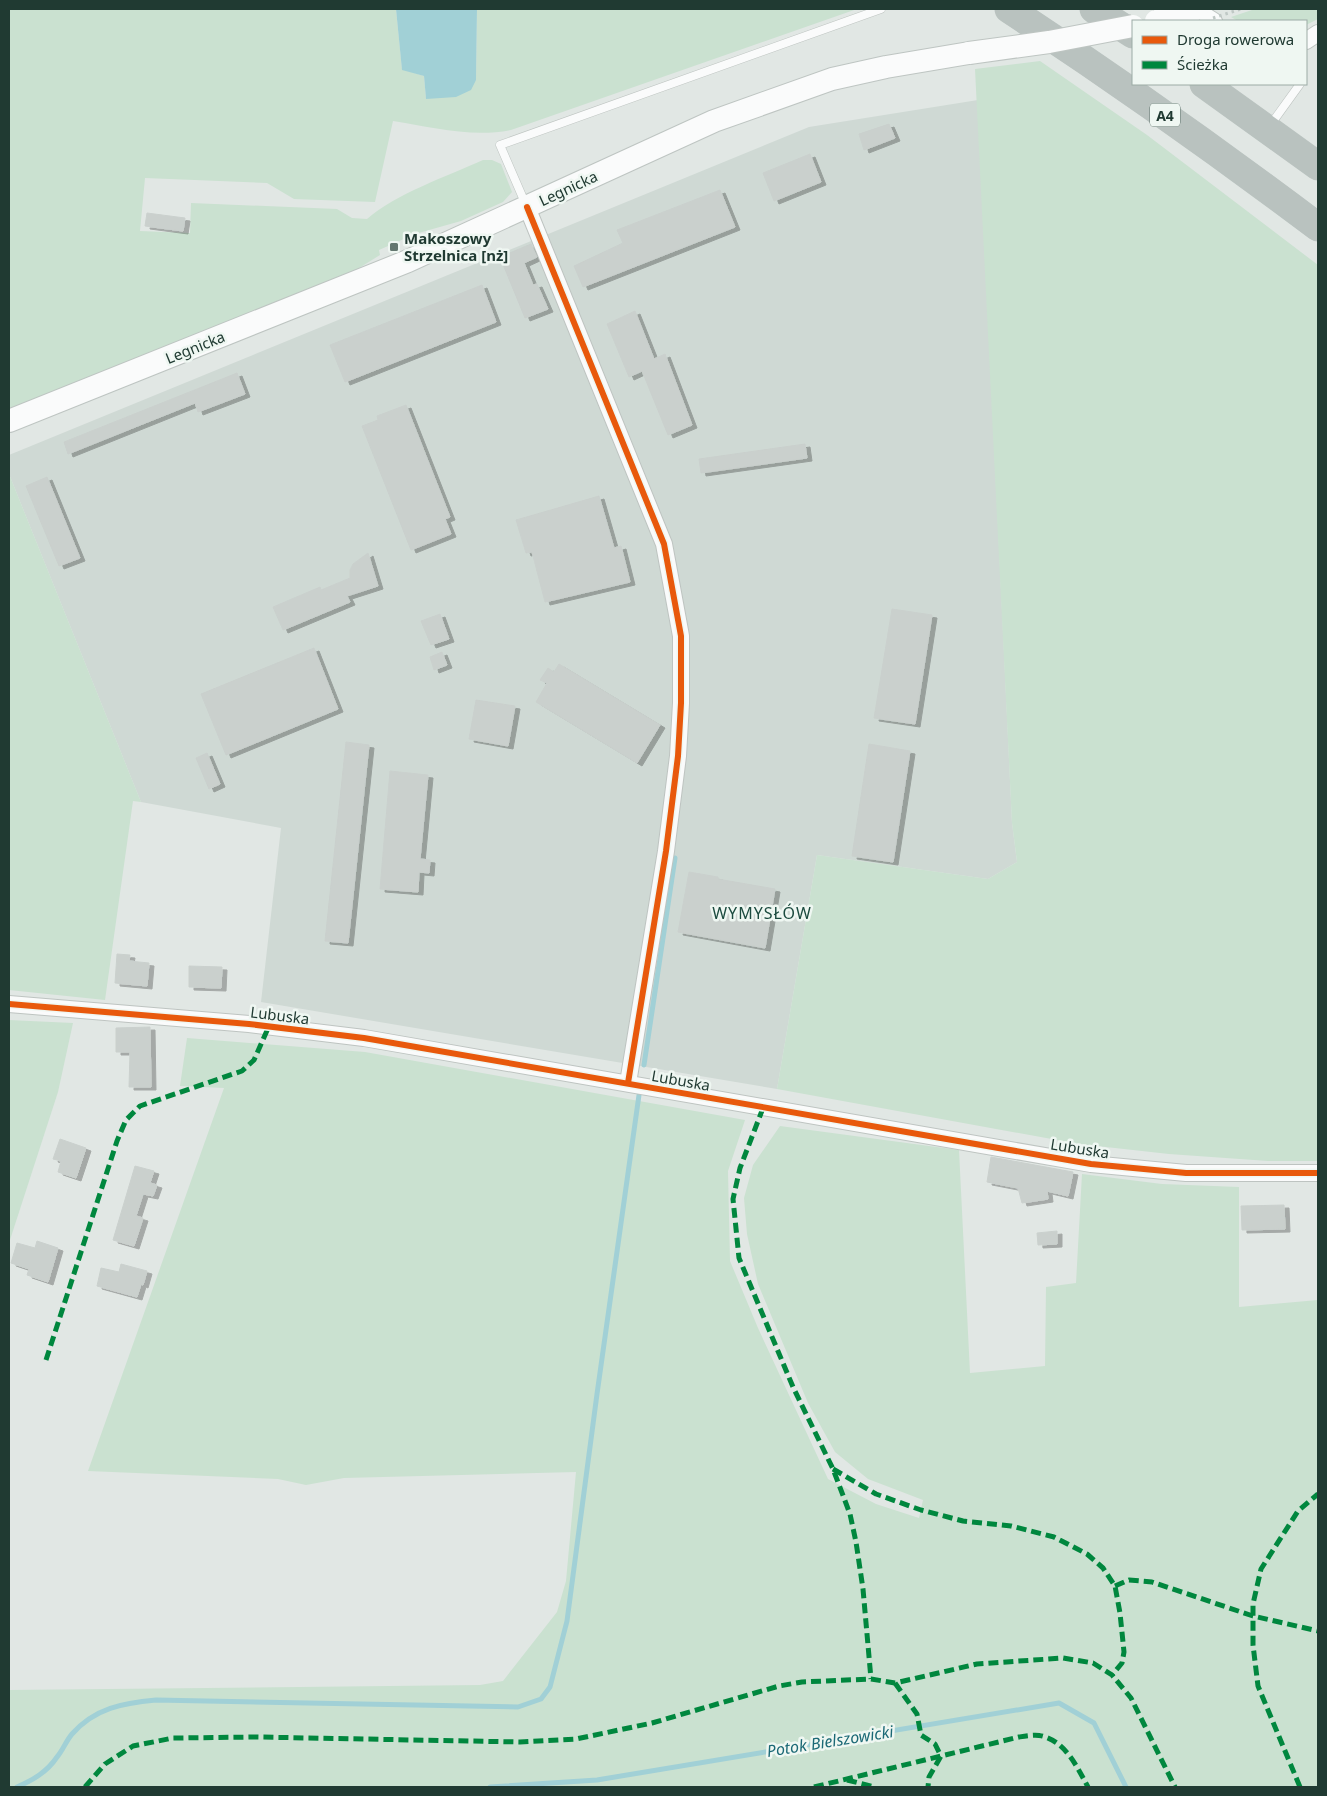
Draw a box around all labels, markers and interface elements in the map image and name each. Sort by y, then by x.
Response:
legend [1132,20,1307,85]
text: Droga rowerowa [1177,29,1294,49]
text: Ścieżka [1177,54,1228,74]
road number: A4 [1150,104,1180,126]
street label: Legnicka [536,166,600,210]
place label: Makoszowy Strzelnica [nż] [404,228,508,265]
marker: Makoszowy Strzelnica [nż] [388,241,400,253]
street label: Legnicka [162,326,228,368]
district label: WYMYSŁÓW [712,902,812,924]
street label: Lubuska [249,1001,311,1029]
street label: Lubuska [650,1065,712,1095]
street label: Lubuska [1049,1133,1111,1163]
water label: Potok Bielszowicki [765,1720,896,1762]

